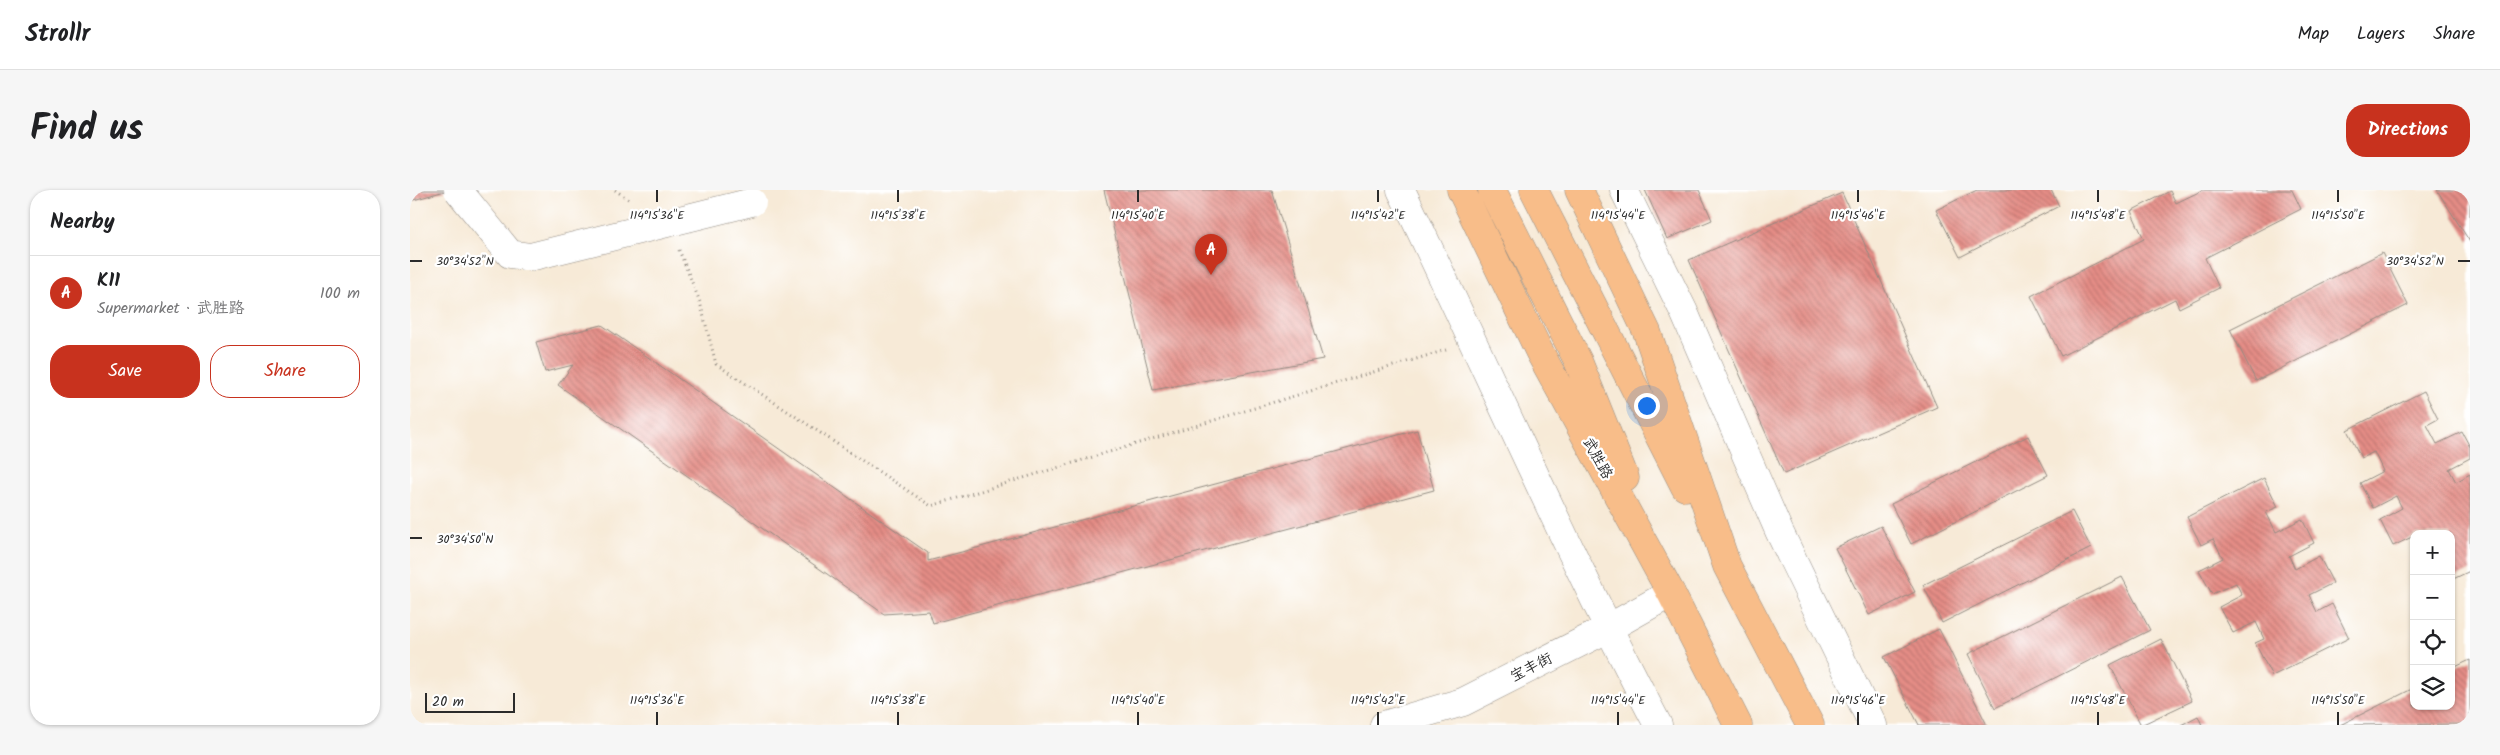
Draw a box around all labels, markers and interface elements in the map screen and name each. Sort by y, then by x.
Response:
text: Strollr [25,15,90,54]
text: Map [2298,20,2329,49]
text: Layers [2357,20,2405,49]
text: Share [2433,20,2475,49]
text: Find us [30,102,143,158]
button: Directions [2346,104,2470,157]
text: Nearby [50,206,115,239]
text: 114°15'36"E [630,206,685,225]
text: 114°15'38"E [870,206,927,225]
text: 114°15'40"E [1111,206,1166,225]
text: 114°15'42"E [1351,206,1406,225]
text: 114°15'44"E [1591,206,1646,225]
text: 114°15'46"E [1831,206,1886,225]
text: 114°15'48"E [2071,206,2126,225]
text: 114°15'50"E [2311,206,2366,225]
pin: A [1195,234,1227,275]
text: 30°34'52"N [436,252,494,271]
text: 30°34'52"N [2386,252,2444,271]
text: K11 [97,266,120,296]
text: A [61,281,71,306]
text: 100 m [320,281,360,306]
text: Supermarket · 武胜路 [97,296,244,321]
button: Save [50,345,200,398]
button: Share [210,345,360,398]
your location [1634,393,1660,419]
street label: 武胜路 [1576,433,1619,484]
text: 30°34'50"N [437,530,493,549]
map controls [2410,530,2455,710]
button: + [2410,530,2455,575]
button: − [2410,575,2455,620]
button: locate [2410,620,2455,665]
street label: 宝丰街 [1506,647,1557,689]
button: layers [2410,665,2455,710]
scale bar [425,690,515,713]
text: 20 m [432,691,464,713]
text: 114°15'36"E [630,691,685,710]
text: 114°15'38"E [870,691,927,710]
text: 114°15'40"E [1111,691,1166,710]
text: 114°15'42"E [1351,691,1406,710]
text: 114°15'44"E [1591,691,1646,710]
text: 114°15'46"E [1831,691,1886,710]
text: 114°15'48"E [2071,691,2126,710]
text: 114°15'50"E [2311,691,2366,710]

